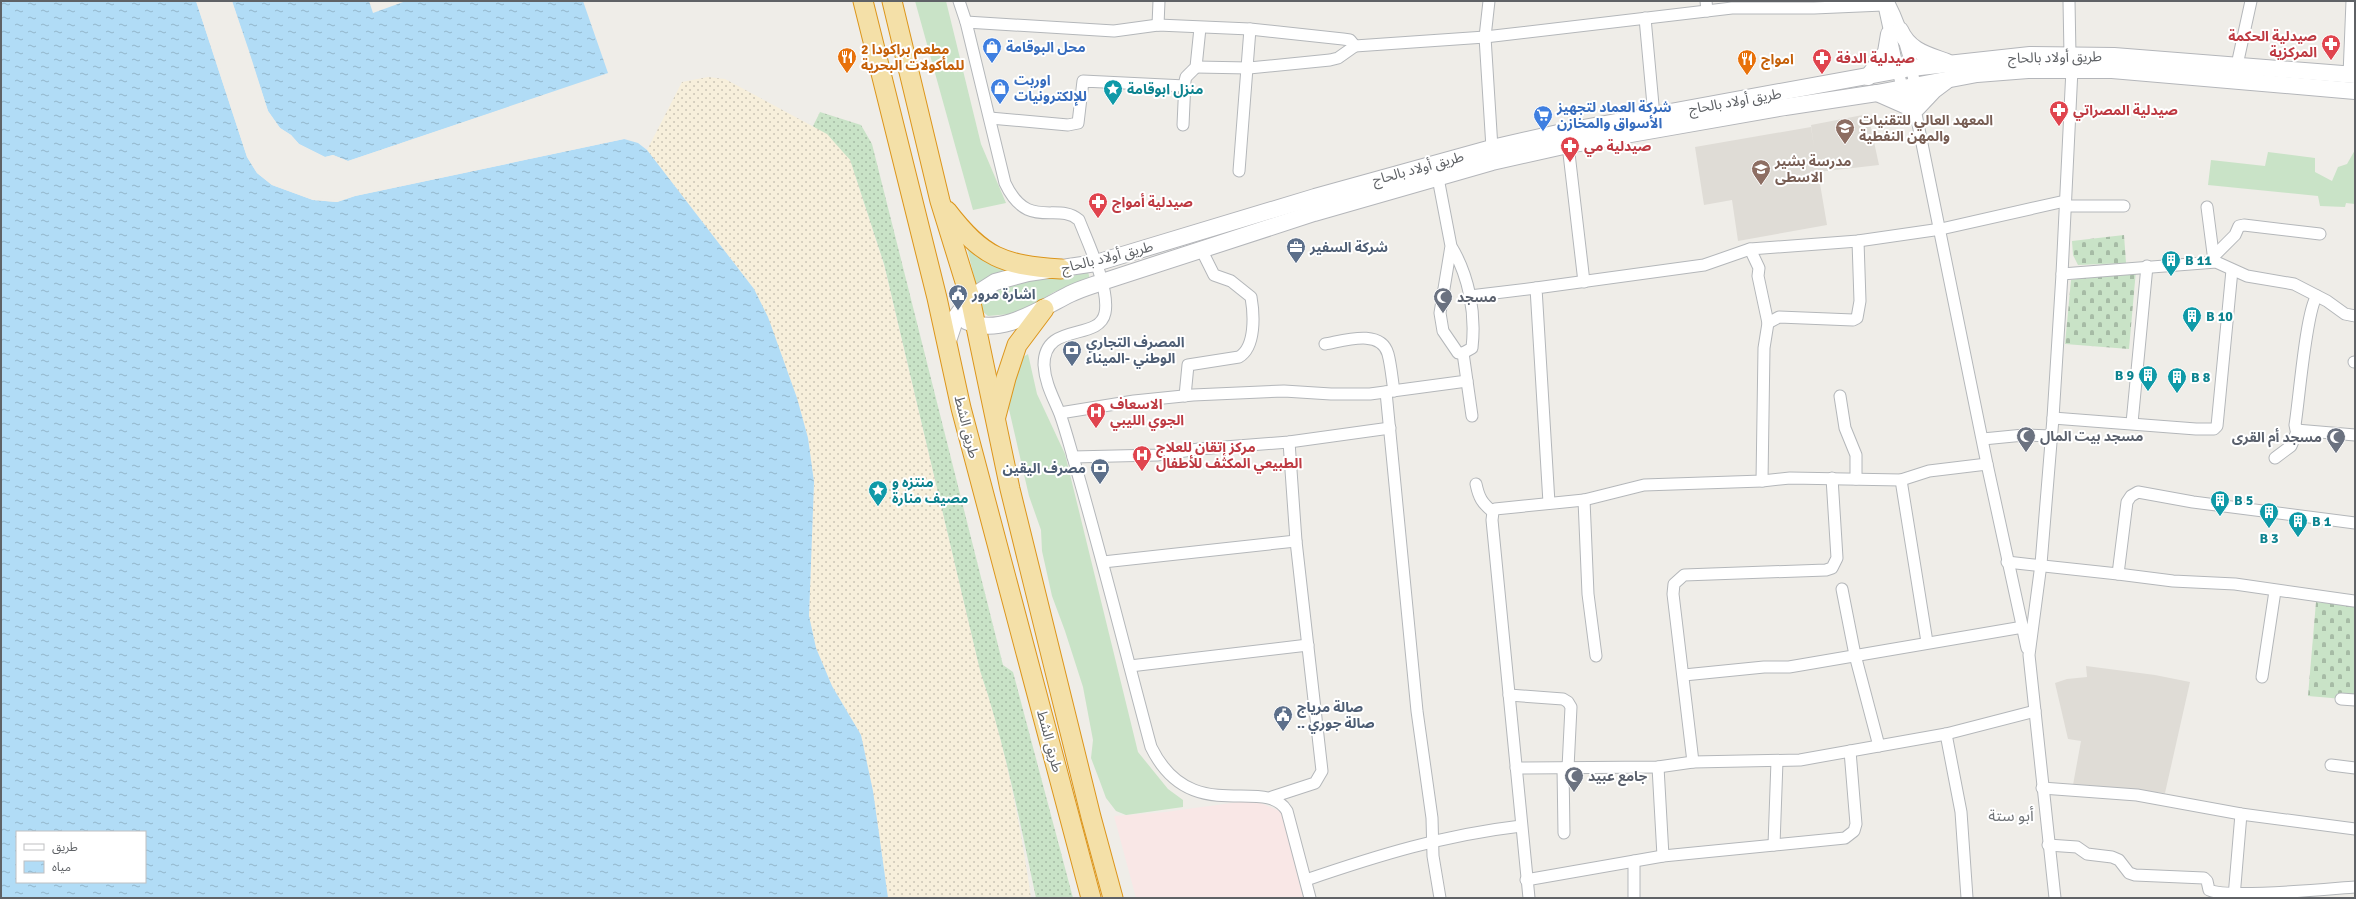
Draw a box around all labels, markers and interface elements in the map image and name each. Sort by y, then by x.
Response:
place label: صيدلية الحكمة المركزية [2228,28,2317,61]
pharmacy icon: صيدلية الحكمة المركزية [2320,33,2342,61]
shop icon: محل البوقامة [981,36,1003,64]
place label: محل البوقامة [1006,39,1086,56]
place label: مطعم براكودا 2 للمأكولات البحرية [861,41,964,74]
restaurant icon: مطعم براكودا 2 للمأكولات البحرية [836,46,858,74]
pharmacy icon: صيدلية الدفة [1811,47,1833,75]
street label: طريق أولاد بالحاج [2008,47,2102,69]
restaurant icon: امواج [1736,48,1758,76]
place label: صيدلية الدفة [1836,50,1915,67]
place label: امواج [1761,51,1794,70]
place label: اوربت للإلكترونيات [1014,72,1087,106]
shop icon: اوربت للإلكترونيات [989,77,1011,105]
place icon: منزل ابوقامة [1102,78,1124,106]
place label: منزل ابوقامة [1127,81,1203,98]
street label: طريق أولاد بالحاج [1687,84,1783,120]
place label: شركة العماد لتجهيز الأسواق والمخازن [1556,99,1672,132]
pharmacy icon: صيدلية المصراتي [2048,99,2070,127]
place label: صيدلية المصراتي [2073,102,2178,121]
supermarket icon: شركة العماد لتجهيز الأسواق والمخازن [1532,104,1554,132]
place label: المعهد العالي للتقنيات والمهن النفطية [1859,112,1993,145]
school or university icon: المعهد العالي للتقنيات والمهن النفطية [1834,117,1856,145]
pharmacy icon: صيدلية مي [1559,135,1581,163]
place label: صيدلية مي [1584,138,1652,157]
street label: طريق أولاد بالحاج [1370,147,1466,191]
place label: مدرسة بشير الاسطى [1774,153,1851,186]
school or university icon: مدرسة بشير الاسطى [1750,158,1772,186]
pharmacy icon: صيدلية أمواج [1087,191,1109,219]
place label: صيدلية أمواج [1112,193,1193,213]
office icon: شركة السفير [1285,236,1307,264]
street label: طريق أولاد بالحاج [1059,237,1155,279]
place label: شركة السفير [1309,239,1388,256]
building icon: B 11 [2160,249,2182,277]
place label: B 11 [2185,252,2212,269]
public building icon: اشارة مرور [947,283,969,311]
place label: اشارة مرور [971,286,1036,303]
mosque icon: مسجد [1432,286,1454,314]
place label: مسجد [1457,289,1497,306]
building icon: B 10 [2181,305,2203,333]
place label: B 10 [2206,308,2233,325]
place label: المصرف التجاري الوطني -الميناء [1086,334,1185,369]
bank icon: المصرف التجاري الوطني -الميناء [1061,339,1083,367]
building icon: B 9 [2137,364,2159,392]
building icon: B 8 [2166,366,2188,394]
place label: B 9 [2115,367,2134,384]
place label: B 8 [2191,369,2211,386]
street label: طريق الشط [950,394,982,460]
place label: الاسعاف الجوي الليبي [1110,396,1184,431]
hospital icon: الاسعاف الجوي الليبي [1085,401,1107,429]
mosque icon: مسجد بيت المال [2015,425,2037,453]
mosque icon: مسجد أم القرى [2325,426,2347,454]
place label: مسجد بيت المال [2040,428,2143,445]
place label: مسجد أم القرى [2232,428,2322,448]
place label: مركز إتقان للعلاج الطبيعي المكثف للأطفال [1156,439,1302,474]
hospital icon: مركز إتقان للعلاج الطبيعي المكثف للأطفال [1131,444,1153,472]
bank icon: مصرف اليقين [1089,457,1111,485]
place label: مصرف اليقين [1002,460,1086,477]
place label: منتزه و مصيف منارة [892,474,968,507]
place icon: منتزه و مصيف منارة [867,479,889,507]
building icon: B 5 [2209,489,2231,517]
place label: B 5 [2234,492,2253,509]
building icon: B 3 [2258,501,2280,529]
building icon: B 1 [2287,510,2309,538]
place label: B 1 [2312,513,2332,530]
place label: B 3 [2259,530,2279,547]
place label: صالة مرياج .. صالة جوري [1297,699,1375,734]
public building icon: صالة مرياج .. صالة جوري [1272,704,1294,732]
street label: طريق الشط [1032,708,1066,774]
mosque icon: جامع عبيد [1563,765,1585,793]
place label: جامع عبيد [1588,768,1648,786]
district label: أبو ستة [1988,806,2034,826]
legend [16,831,146,883]
text: طريق [52,840,78,855]
text: مياه [52,860,71,875]

